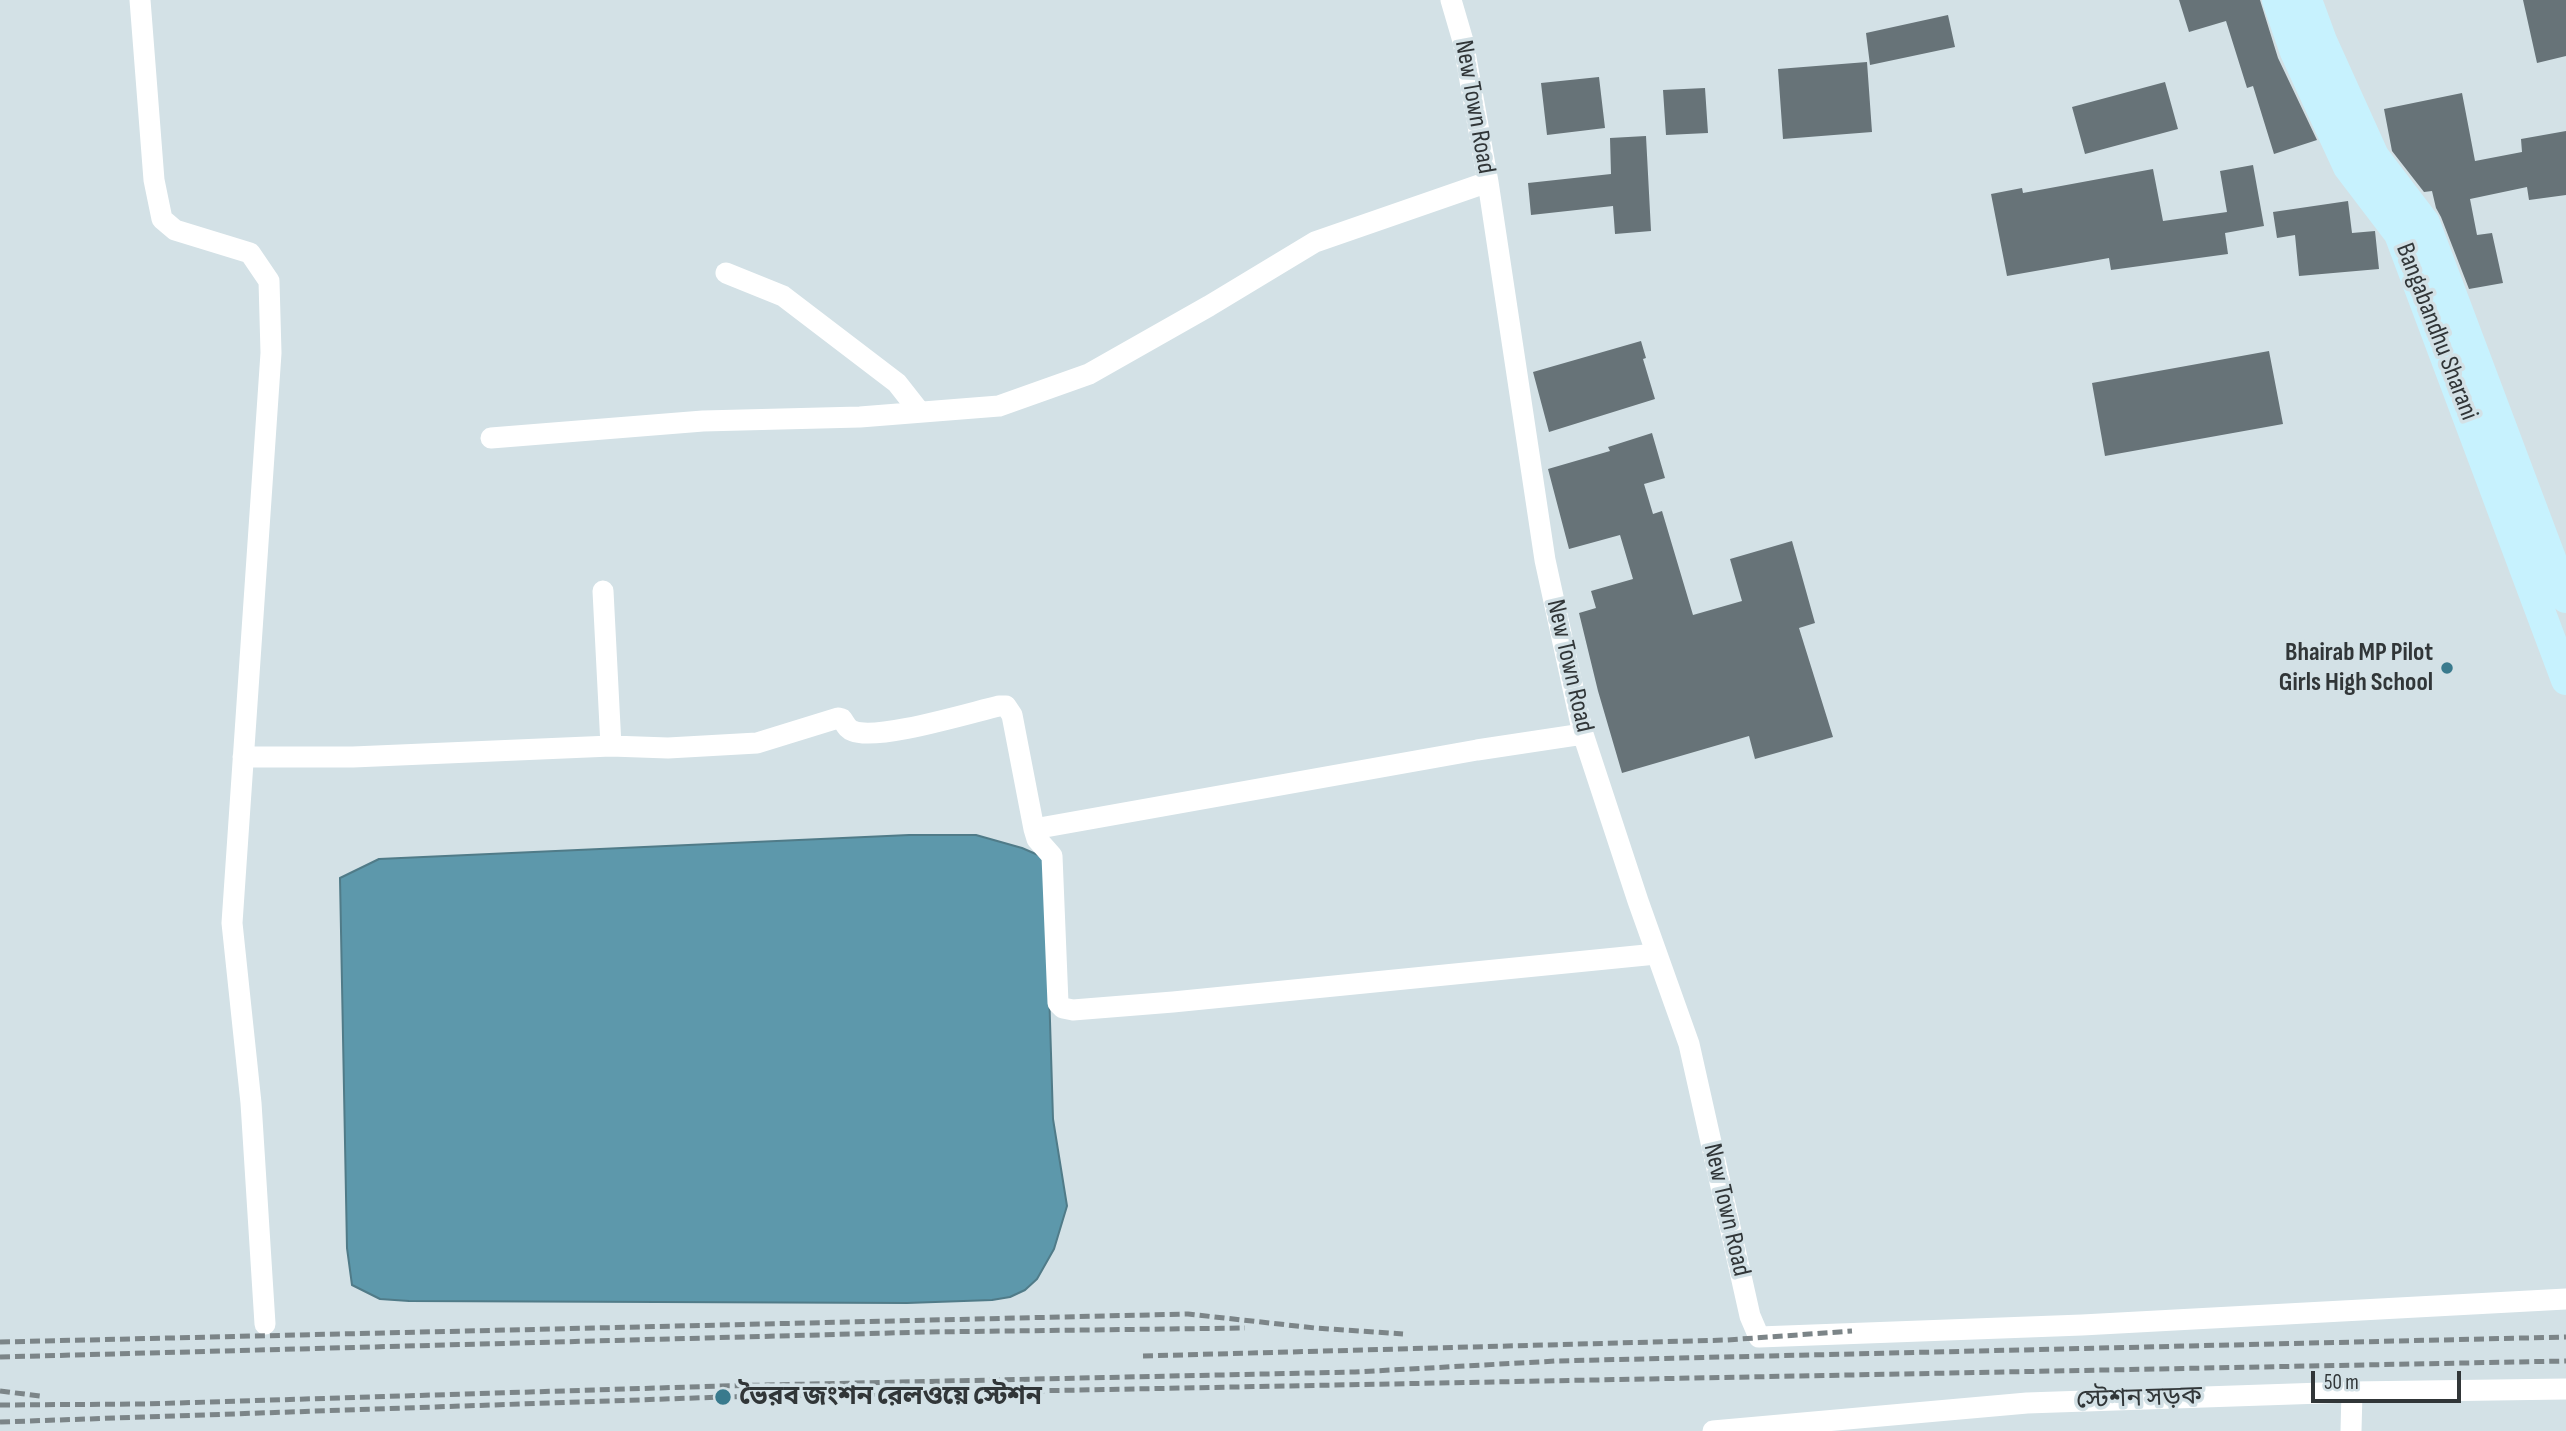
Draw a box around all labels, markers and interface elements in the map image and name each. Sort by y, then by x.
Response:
street label: New Town Road [1447,38,1501,176]
street label: Bangabandhu Sharani [2388,239,2484,425]
street label: New Town Road [1539,597,1599,735]
place label: Bhairab MP Pilot Girls High School [2279,637,2433,698]
marker: Bhairab MP Pilot Girls High School [2439,660,2455,676]
street label: New Town Road [1696,1141,1756,1279]
scale bar [2314,1358,2464,1402]
text: 50 m [2324,1370,2359,1395]
place label: ভৈরব জংশন রেলওয়ে স্টেশন [739,1381,1042,1413]
street label: স্টেশন সড়ক [2075,1381,2203,1417]
marker: ভৈরব জংশন রেলওয়ে স্টেশন [713,1387,733,1407]

